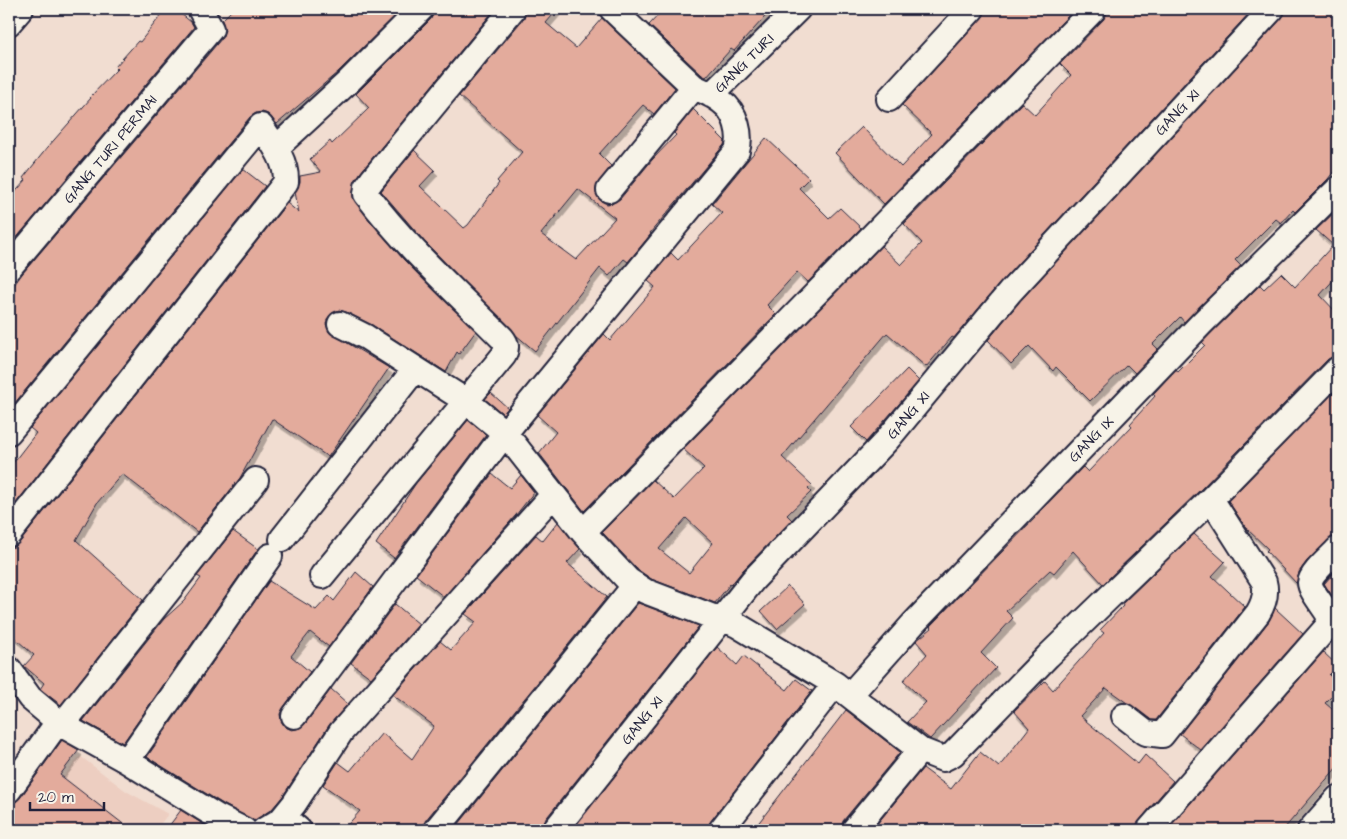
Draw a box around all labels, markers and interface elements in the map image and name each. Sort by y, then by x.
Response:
street label: GANG TURI [710,29,779,98]
street label: GANG XI [1150,84,1205,140]
street label: GANG TURI PERMAI [59,90,162,208]
street label: GANG XI [882,387,935,444]
street label: GANG IX [1064,412,1119,467]
street label: GANG XI [617,691,668,749]
scale bar [30,779,104,811]
text: 20 m [38,787,74,808]

